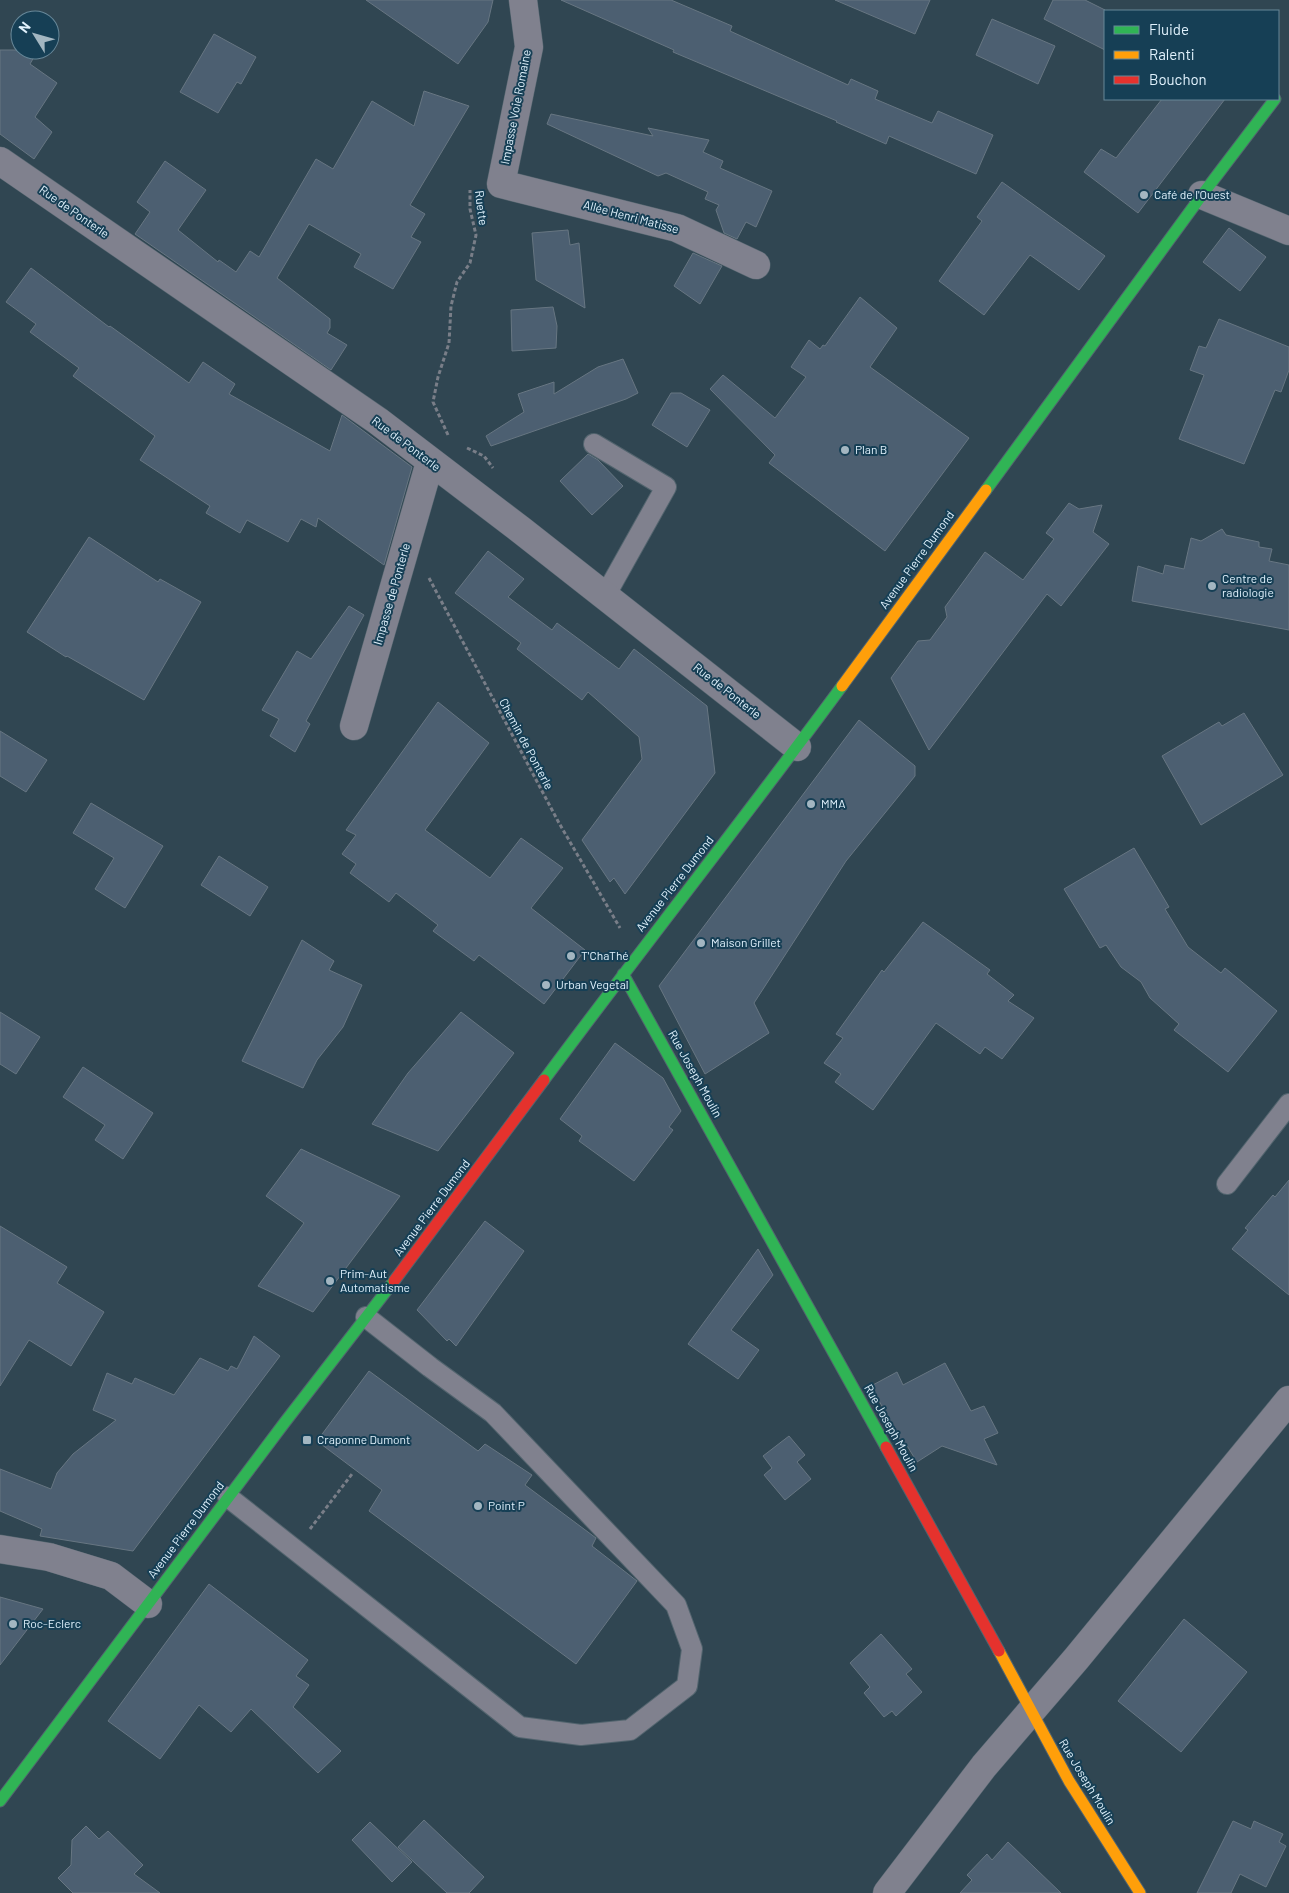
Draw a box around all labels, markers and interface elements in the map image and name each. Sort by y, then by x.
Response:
north arrow [10,10,60,60]
legend [1104,10,1279,100]
text: N [15,18,34,36]
text: Fluide [1149,20,1189,38]
text: Ralenti [1149,45,1195,63]
street label: Impasse Voie Romaine [497,48,533,165]
text: Bouchon [1149,70,1207,88]
street label: Rue de Ponterle [37,182,112,240]
place label: Café de l'Ouest [1154,187,1230,201]
marker: Café de l'Ouest [1138,189,1150,201]
street label: Ruette [473,190,491,226]
street label: Allée Henri Matisse [582,197,681,236]
street label: Rue de Ponterle [370,413,444,473]
place label: Plan B [855,442,887,456]
marker: Plan B [839,444,851,456]
street label: Avenue Pierre Dumond [876,508,956,611]
street label: Impasse de Ponterle [370,541,412,646]
place label: Centre de radiologie [1222,571,1274,599]
marker: Centre de radiologie [1206,580,1218,592]
street label: Rue de Ponterle [691,659,764,721]
street label: Chemin de Ponterle [497,696,557,792]
place label: MMA [821,796,845,810]
marker: MMA [805,798,817,810]
street label: Avenue Pierre Dumond [633,833,716,934]
place label: Maison Grillet [711,935,781,949]
marker: Maison Grillet [695,937,707,949]
place label: T'ChaThé [581,948,629,962]
marker: T'ChaThé [565,950,577,962]
place label: Urban Vegetal [556,977,629,991]
marker: Urban Vegetal [540,979,552,991]
street label: Rue Joseph Moulin [666,1027,726,1120]
street label: Avenue Pierre Dumond [390,1156,472,1259]
place label: Prim-Aut Automatisme [340,1266,410,1294]
marker: Prim-Aut Automatisme [324,1275,336,1287]
street label: Rue Joseph Moulin [862,1381,922,1474]
place label: Craponne Dumont [317,1432,410,1446]
marker: Craponne Dumont [301,1434,313,1446]
street label: Avenue Pierre Dumond [144,1478,226,1581]
place label: Point P [488,1498,525,1512]
marker: Point P [472,1500,484,1512]
place label: Roc-Eclerc [23,1616,81,1630]
marker: Roc-Eclerc [7,1618,19,1630]
street label: Rue Joseph Moulin [1057,1736,1119,1827]

